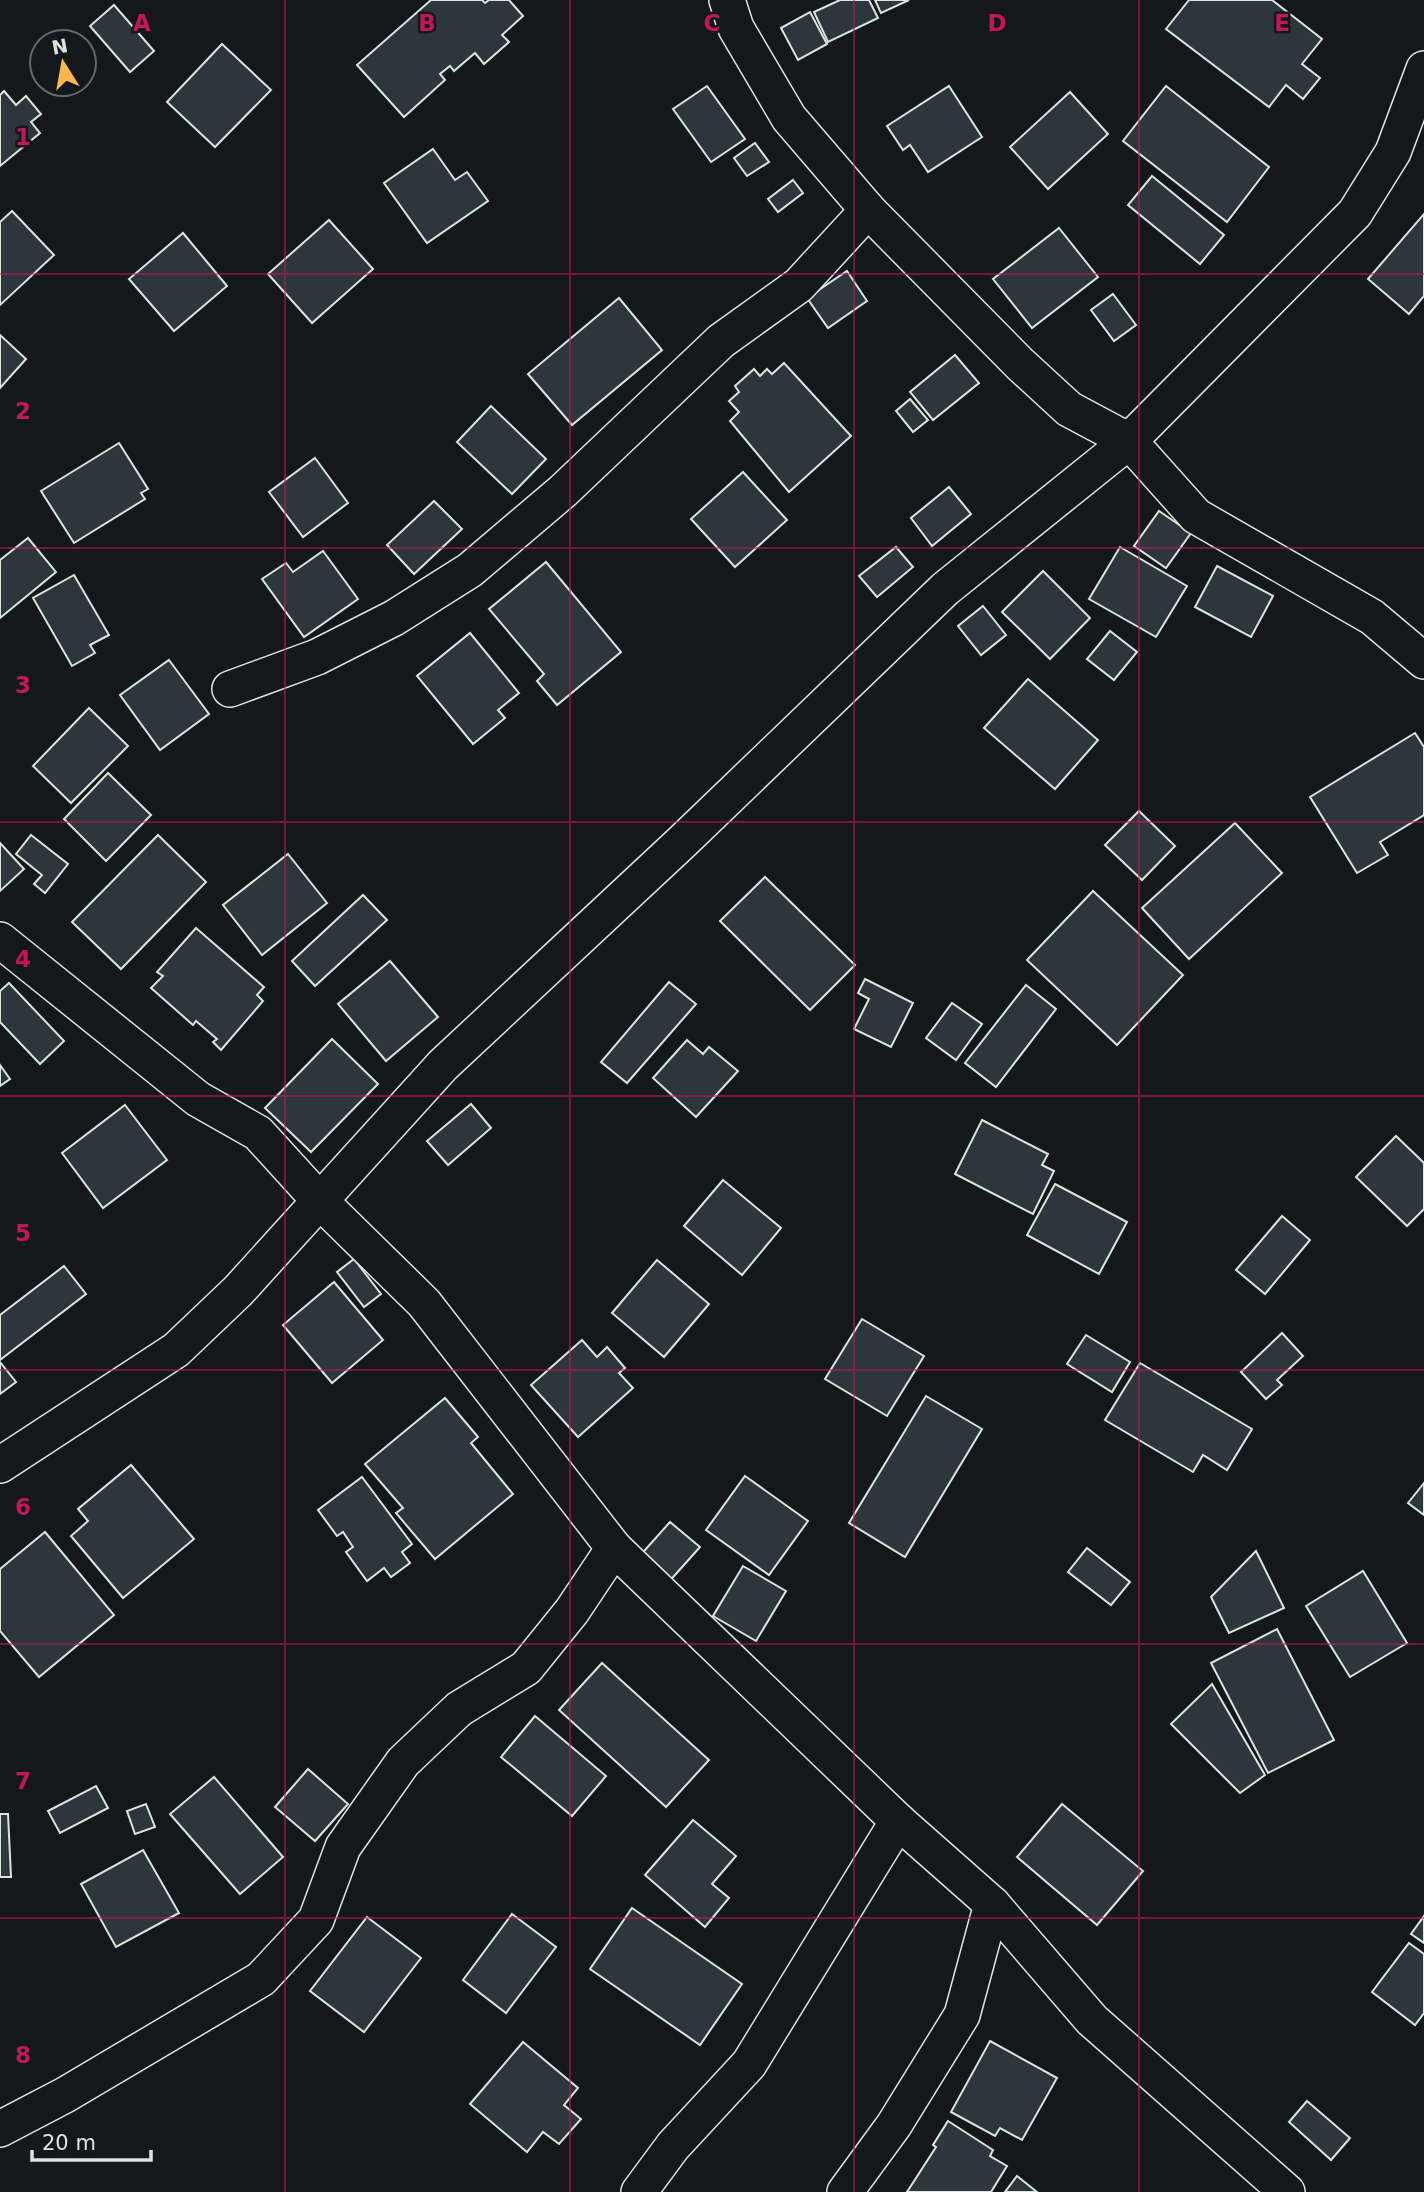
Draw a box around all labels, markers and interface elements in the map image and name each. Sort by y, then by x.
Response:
text: A [133,10,151,36]
text: B [418,10,436,36]
text: C [704,10,720,36]
text: D [987,10,1007,36]
text: E [1274,10,1290,36]
north arrow [28,28,98,98]
text: N [50,34,70,59]
text: 1 [15,124,31,150]
text: 2 [15,398,31,424]
text: 3 [15,672,31,698]
text: 4 [15,946,31,972]
text: 5 [15,1220,31,1246]
text: 6 [15,1494,31,1520]
text: 7 [15,1768,31,1794]
text: 8 [15,2042,31,2068]
scale bar [32,2118,150,2162]
text: 20 m [42,2131,96,2155]

